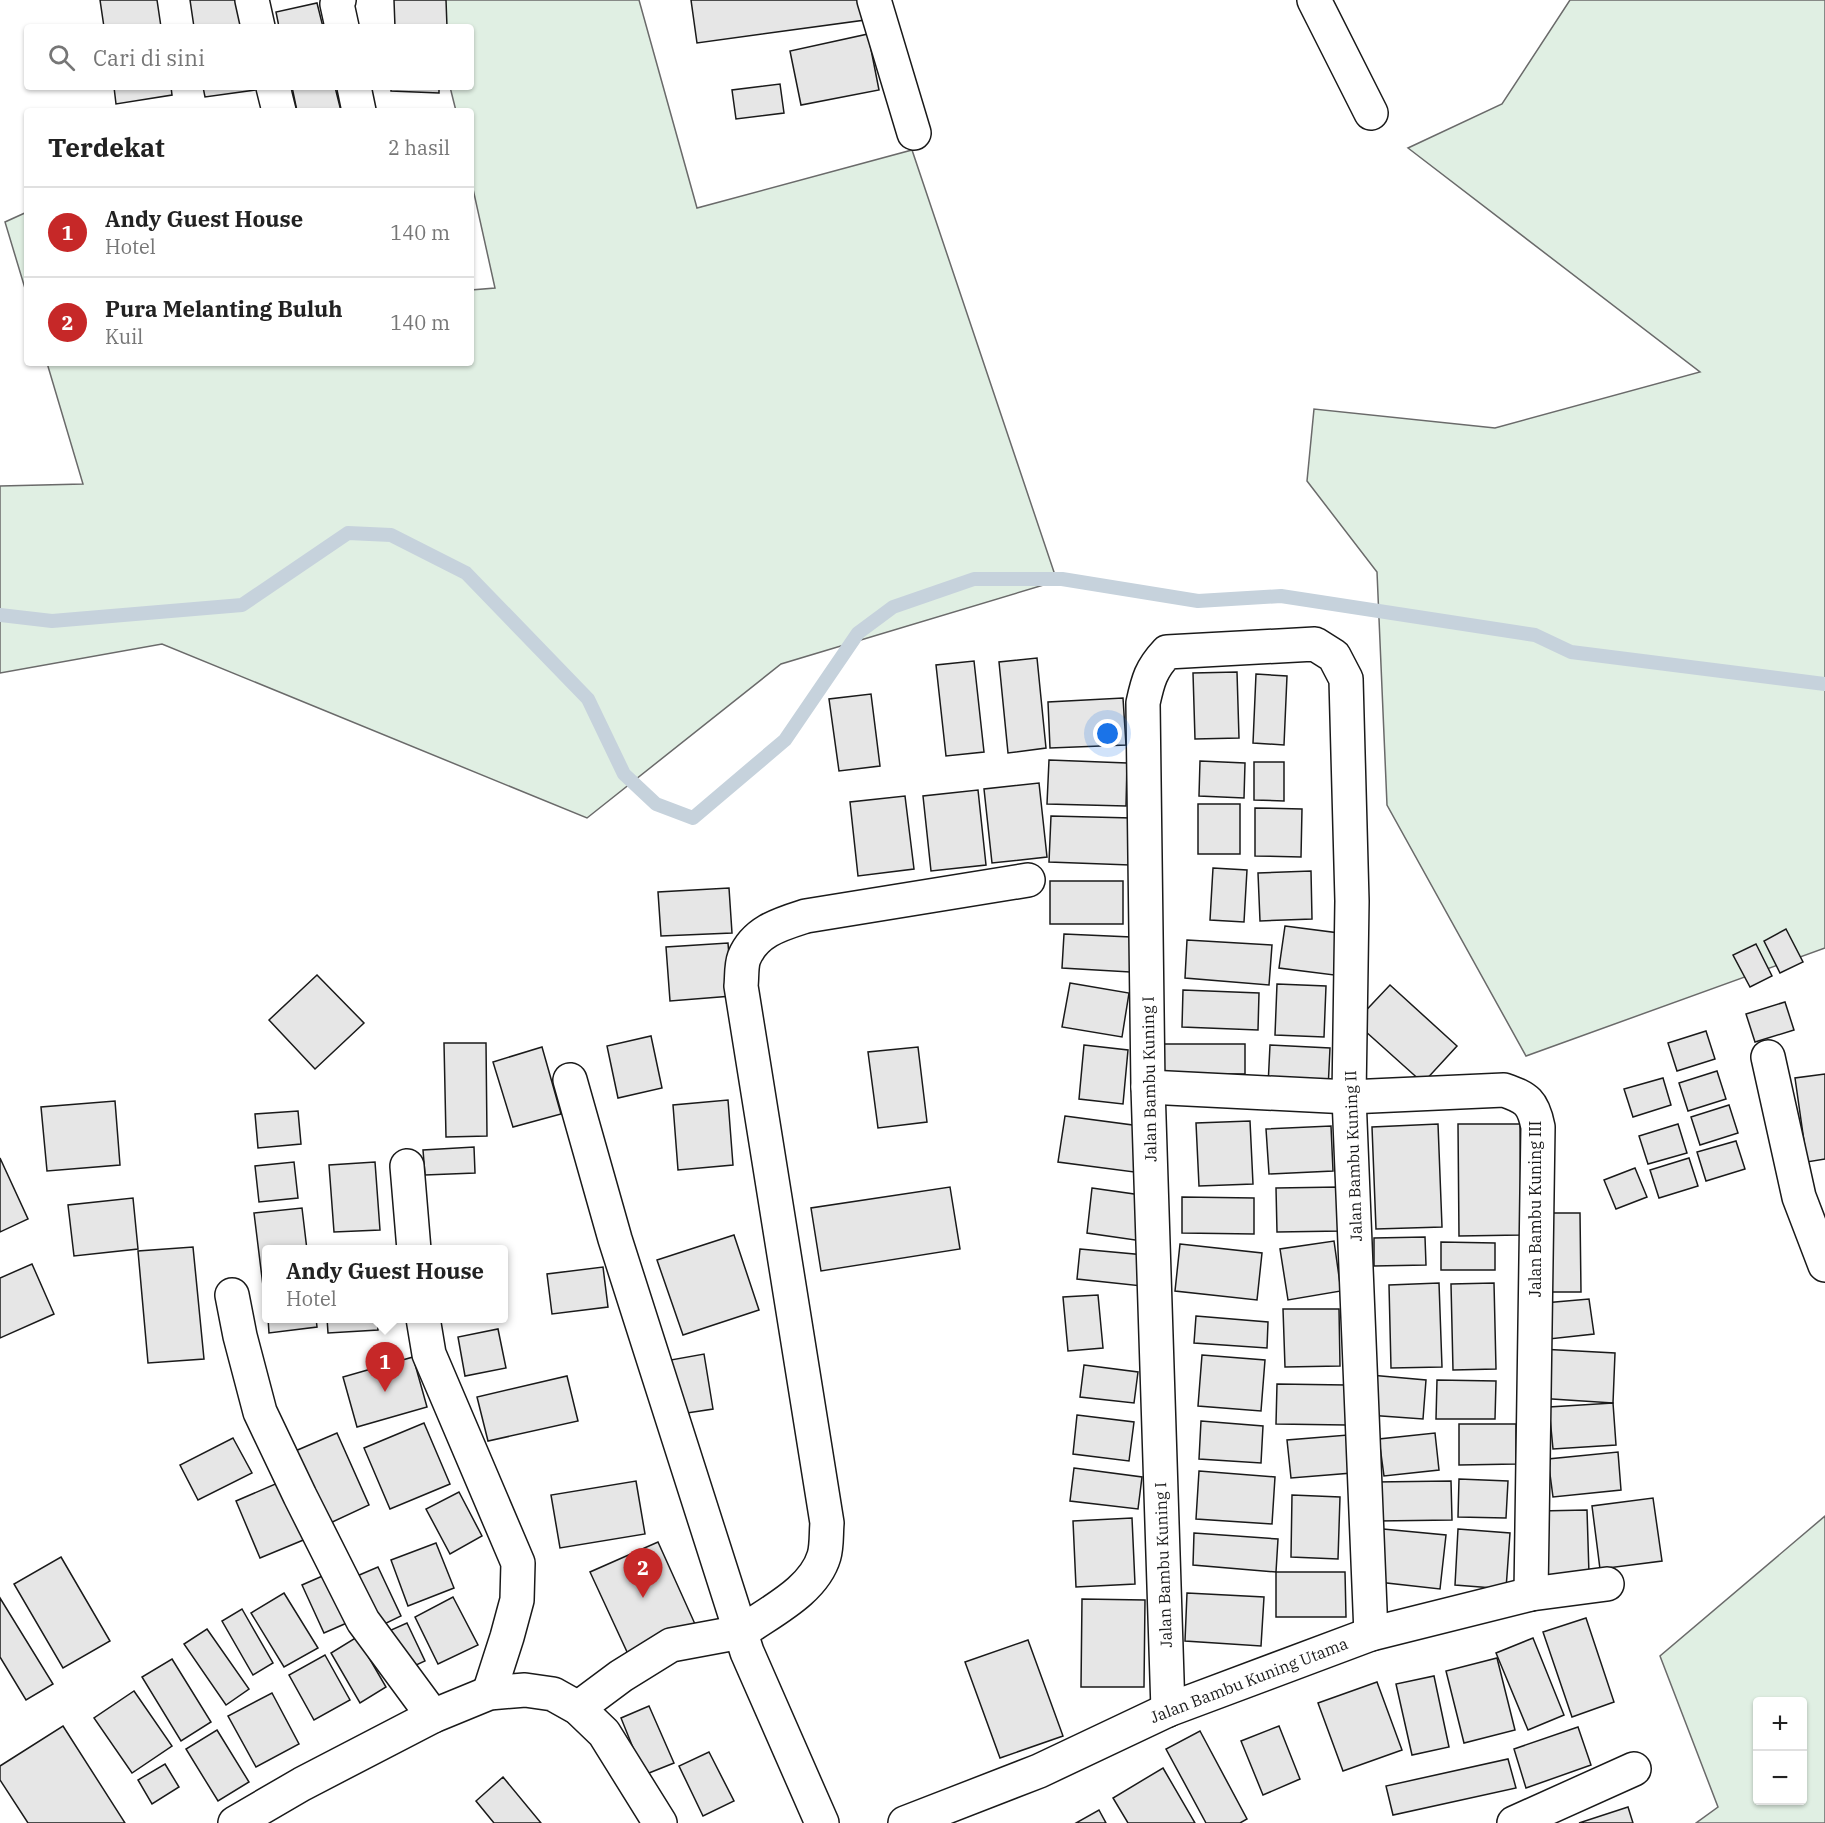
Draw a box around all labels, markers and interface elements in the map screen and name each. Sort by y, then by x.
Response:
search box [24,24,474,90]
icon: search [45,41,78,74]
text: Cari di sini [93,43,205,72]
text: Terdekat [48,130,165,164]
text: 2 hasil [388,134,450,161]
text: Andy Guest House [105,204,303,233]
text: 1 [62,219,74,246]
text: 140 m [390,219,450,246]
text: Hotel [105,233,156,260]
text: Pura Melanting Buluh [105,294,343,323]
text: 2 [62,309,74,336]
text: 140 m [390,309,450,336]
text: Kuil [105,323,143,350]
your location [1093,719,1122,748]
street label: Jalan Bambu Kuning I [1138,996,1160,1162]
street label: Jalan Bambu Kuning II [1340,1070,1366,1242]
street label: Jalan Bambu Kuning III [1525,1121,1545,1297]
popup [262,1245,508,1323]
text: Andy Guest House [286,1256,484,1285]
text: Hotel [286,1285,337,1312]
pin: 1 [366,1342,404,1392]
street label: Jalan Bambu Kuning I [1150,1482,1176,1648]
pin: 2 [624,1548,662,1598]
street label: Jalan Bambu Kuning Utama [1147,1633,1351,1727]
map controls [1753,1697,1807,1805]
button: + [1753,1697,1807,1751]
button: − [1753,1751,1807,1805]

